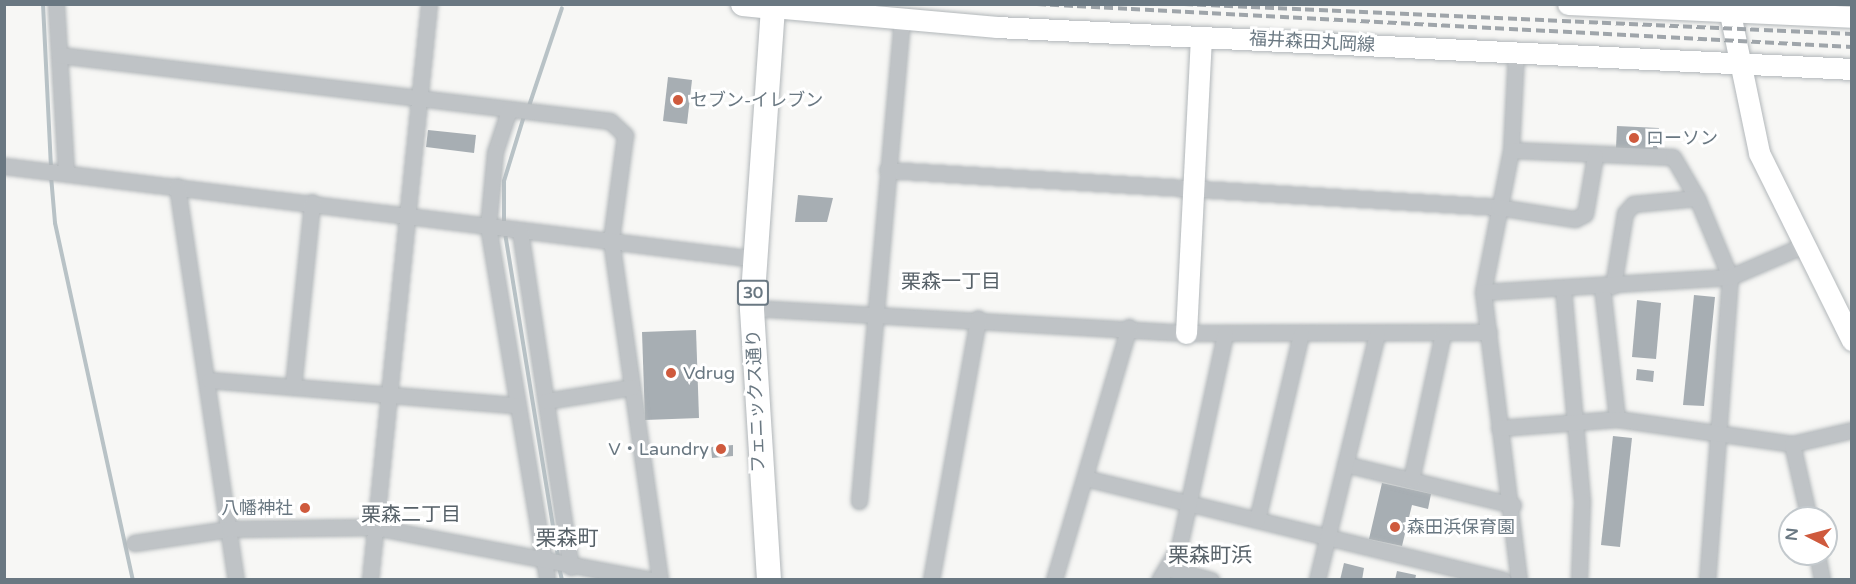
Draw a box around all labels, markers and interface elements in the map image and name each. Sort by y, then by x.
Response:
street label: 福井森田丸岡線 [1249,28,1375,56]
place label: セブン-イレブン [690,89,823,111]
marker: セブン-イレブン [671,93,685,107]
place label: ローソン [1646,127,1718,149]
marker: ローソン [1627,131,1641,145]
district label: 栗森一丁目 [901,270,1001,294]
road number: 30 [736,280,770,306]
street label: フェニックス通り [743,329,769,473]
place label: Vdrug [683,362,735,384]
marker: Vdrug [664,366,678,380]
place label: V・Laundry [608,438,709,460]
marker: V・Laundry [714,442,728,456]
place label: 八幡神社 [221,497,293,519]
marker: 八幡神社 [298,501,312,515]
district label: 栗森二丁目 [361,503,461,527]
north arrow [1778,506,1838,566]
place label: 森田浜保育園 [1407,516,1515,538]
marker: 森田浜保育園 [1388,520,1402,534]
district label: 栗森町 [536,526,598,552]
text: N [1781,527,1803,542]
district label: 栗森町浜 [1168,543,1252,569]

